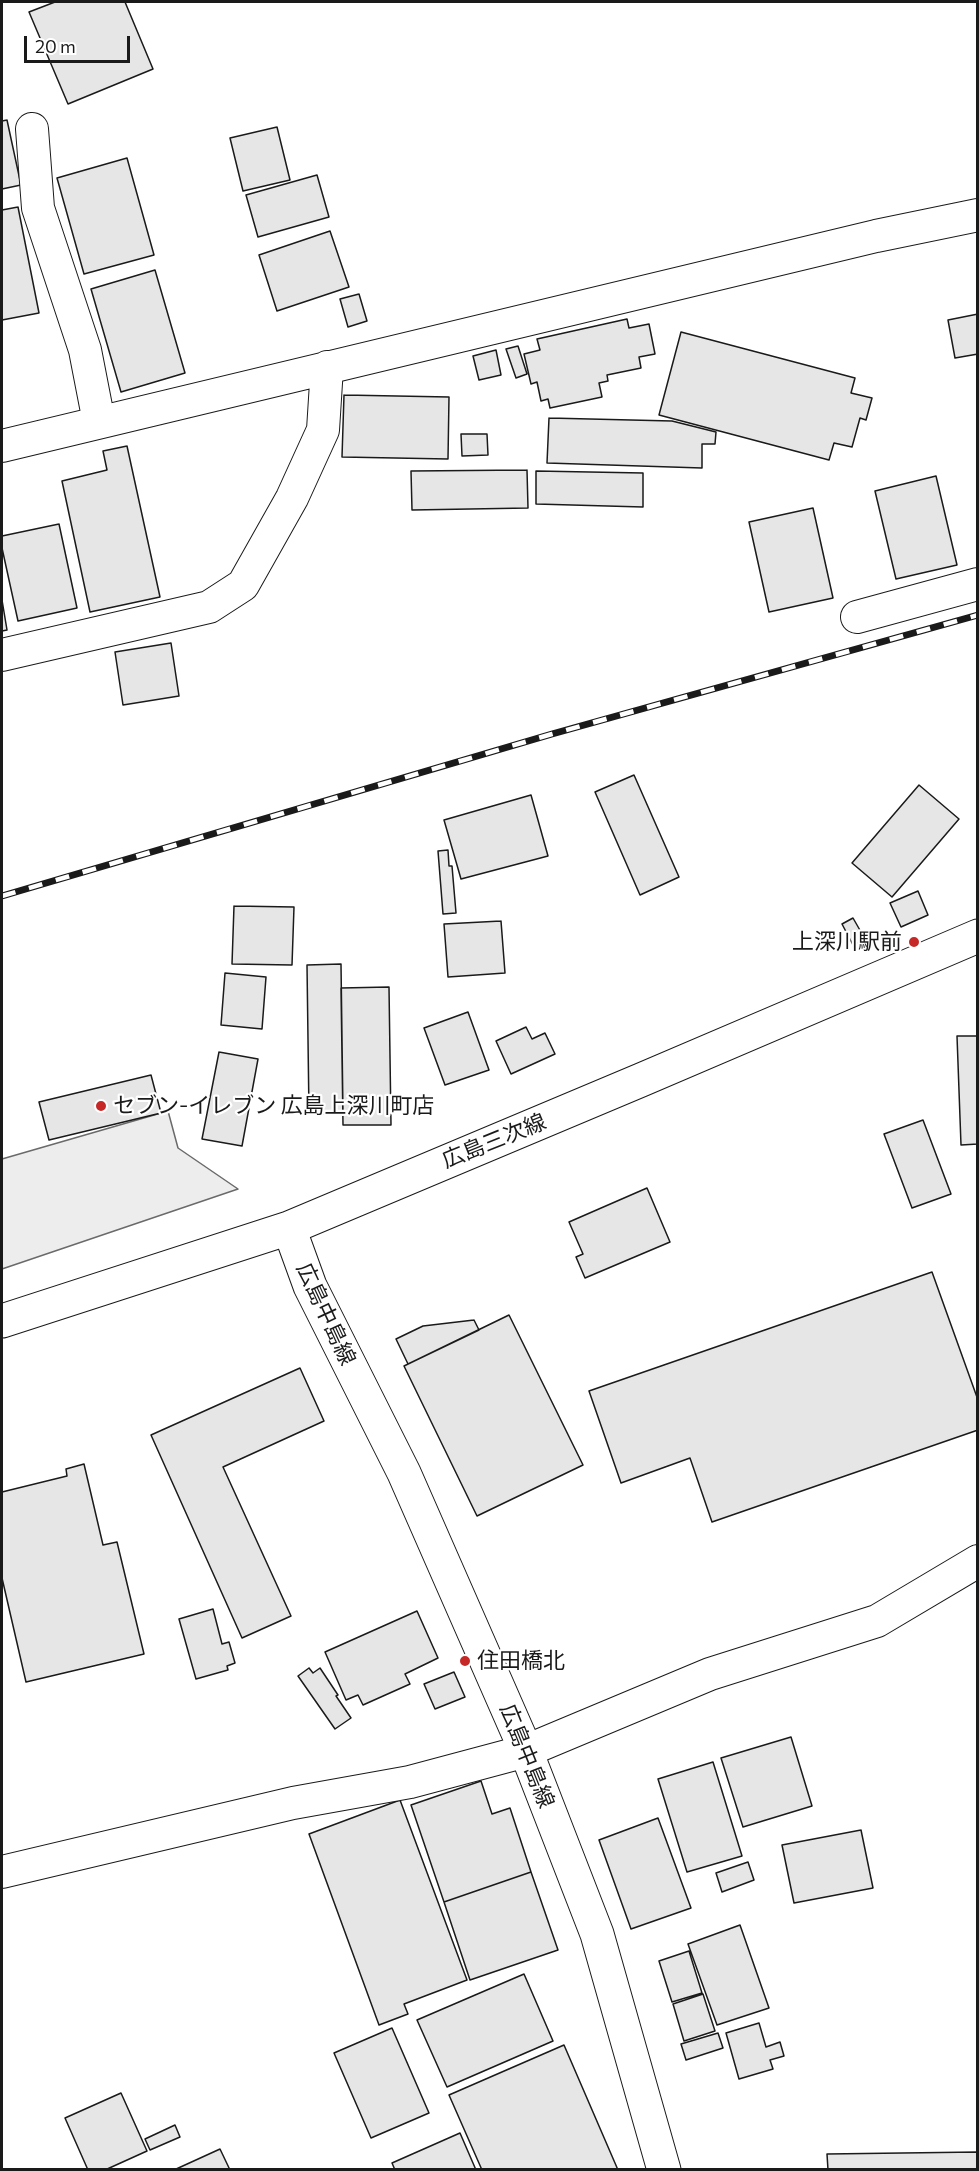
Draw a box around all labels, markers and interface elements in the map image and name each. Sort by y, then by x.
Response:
scale bar [27,24,134,62]
text: 20 m [35,35,76,57]
place label: 上深川駅前 [792,929,902,955]
marker: 上深川駅前 [907,935,921,949]
place label: セブン-イレブン 広島上深川町店 [113,1093,435,1119]
marker: セブン-イレブン 広島上深川町店 [94,1099,108,1113]
street label: 広島三次線 [438,1108,550,1174]
street label: 広島中島線 [291,1259,361,1369]
place label: 住田橋北 [477,1648,565,1674]
marker: 住田橋北 [458,1654,472,1668]
street label: 広島中島線 [494,1700,560,1812]

